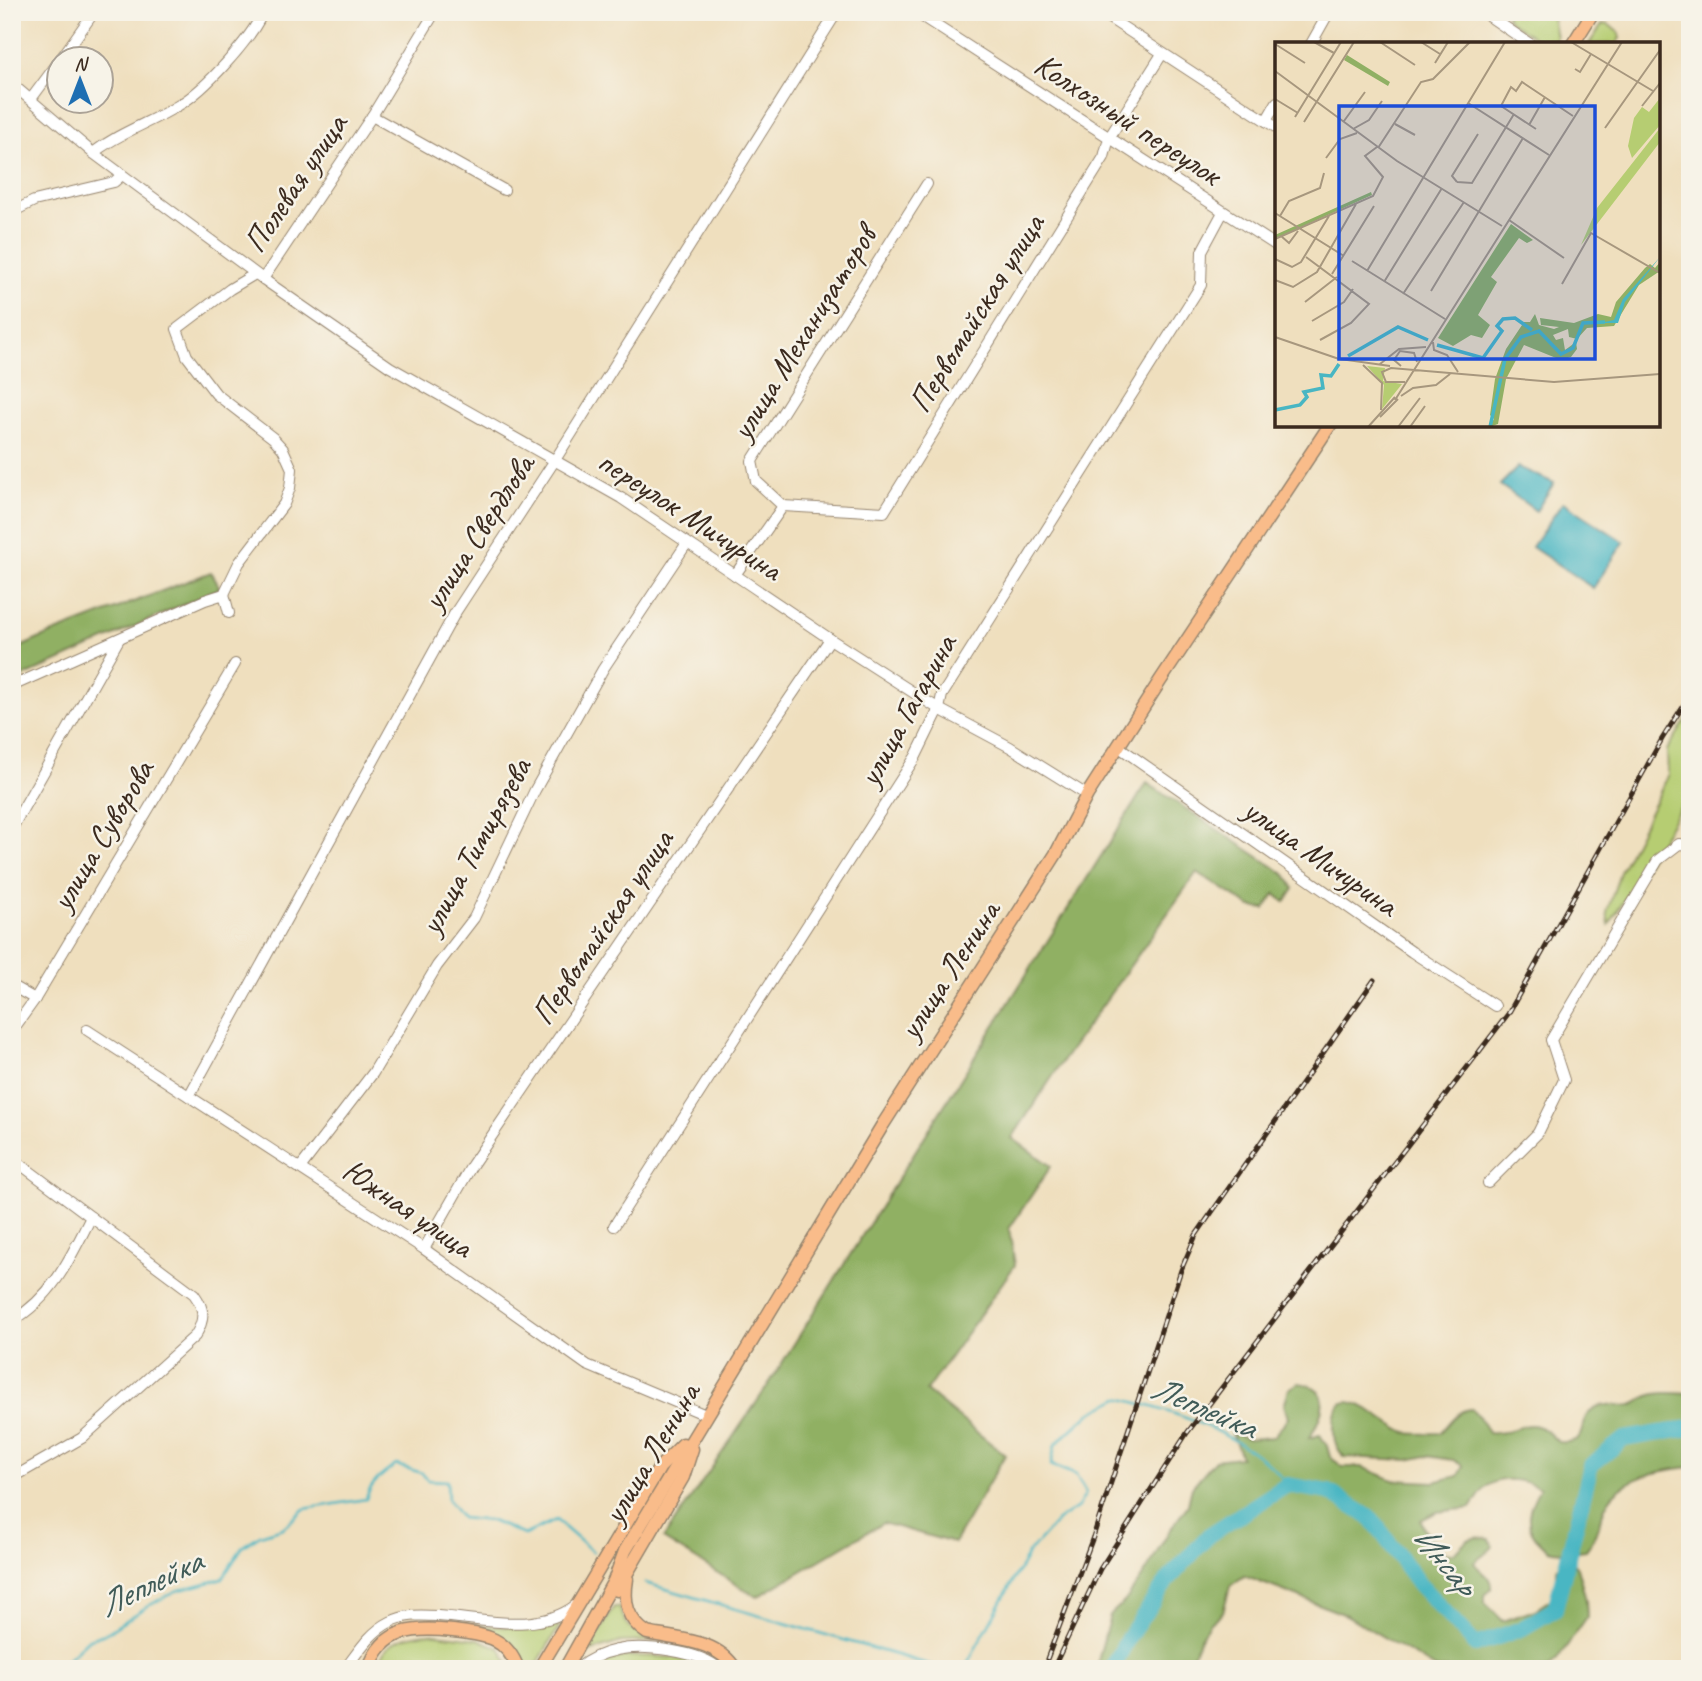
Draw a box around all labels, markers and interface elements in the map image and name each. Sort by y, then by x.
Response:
inset map [1275,42,1660,427]
street label: Колхозный переулок [1027,43,1232,196]
north arrow [46,46,116,116]
text: N [74,52,89,76]
street label: Полевая улица [233,104,358,260]
street label: Первомайская улица [898,204,1055,420]
street label: улица Механизаторов [719,214,888,449]
street label: переулок Мичурина [590,440,792,591]
street label: улица Свердлова [411,444,545,619]
street label: улица Гагарина [847,625,967,795]
street label: улица Тимирязева [408,749,542,943]
street label: улица Суворова [40,750,165,920]
street label: улица Мичурина [1234,787,1409,927]
street label: Первомайская улица [521,820,684,1033]
street label: улица Ленина [888,891,1011,1049]
street label: Южная улица [335,1149,483,1268]
water label: Леплейка [1145,1365,1267,1451]
street label: улица Ленина [592,1373,711,1533]
water label: Инсар [1403,1516,1490,1608]
water label: Леплейка [91,1537,213,1627]

